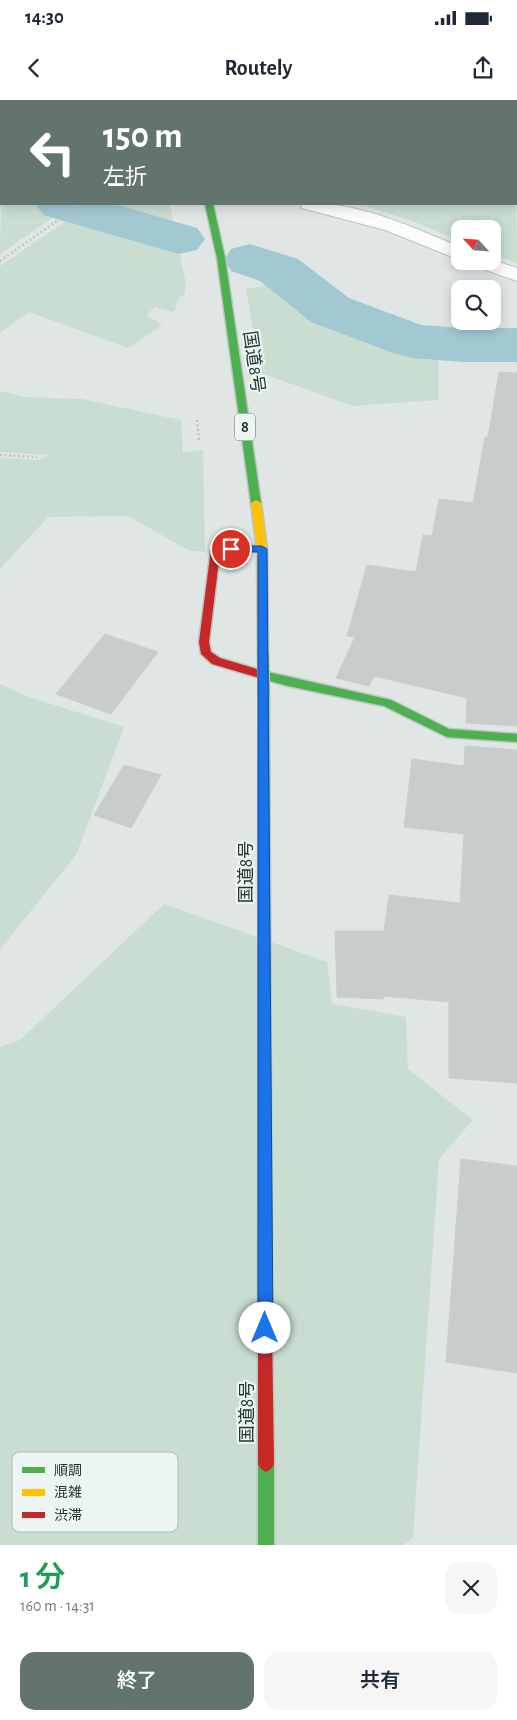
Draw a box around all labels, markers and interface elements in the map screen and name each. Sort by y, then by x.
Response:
text: 14:30 [25,8,64,27]
icon: back [20,54,48,82]
icon: share [469,54,497,82]
text: Routely [225,57,292,79]
text: 150 m [103,119,183,154]
icon: left [20,120,85,185]
text: 左折 [103,166,147,188]
north arrow [451,220,501,270]
map controls [451,220,501,330]
button: search [451,280,501,330]
street label: 国道8号 [240,330,268,394]
road number: 8 [235,414,255,441]
pin [210,528,252,570]
icon: arrive [217,535,245,563]
street label: 国道8号 [236,841,256,903]
position arrow [238,1301,290,1353]
street label: 国道8号 [237,1381,257,1443]
legend [12,1452,178,1532]
text: 順調 [54,1464,82,1478]
text: 混雑 [54,1484,82,1500]
text: 渋滞 [54,1508,82,1523]
button: close [445,1562,497,1614]
text: 1 分 [20,1563,65,1593]
text: 160 m · 14:31 [20,1598,95,1614]
button: 終了 [20,1652,254,1710]
button: 共有 [264,1652,497,1710]

